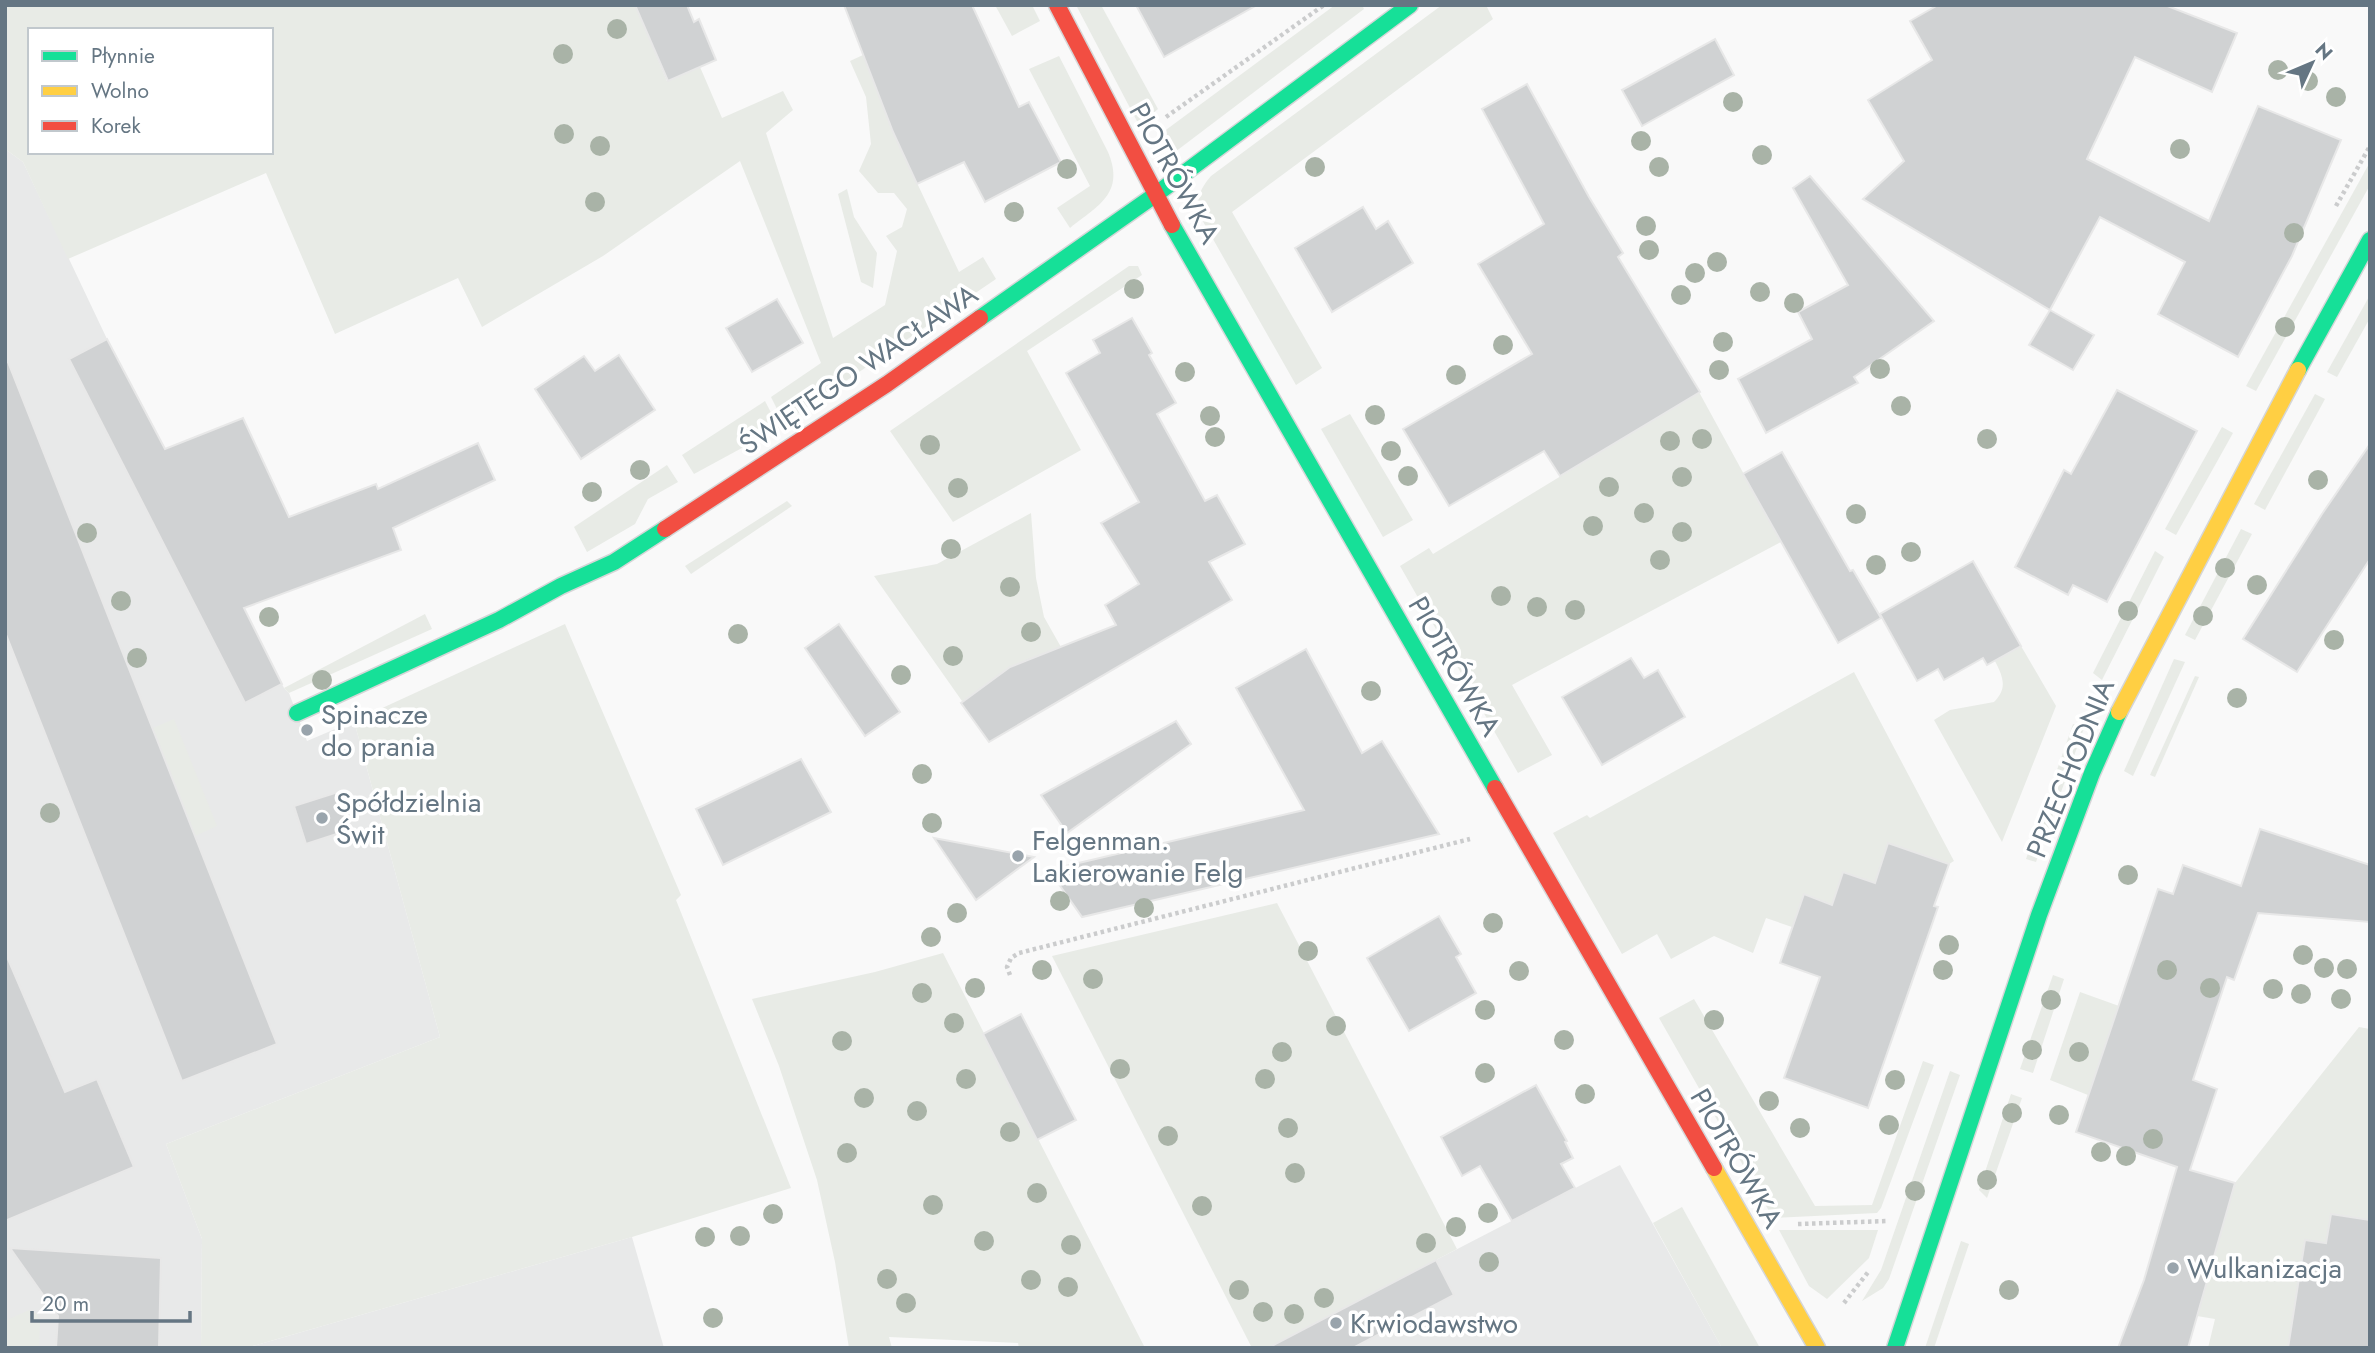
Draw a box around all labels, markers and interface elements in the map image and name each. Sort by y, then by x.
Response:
legend [28,28,273,154]
north arrow [2277,28,2347,98]
text: N [2309,37,2339,66]
text: Płynnie [91,41,155,71]
text: Wolno [91,76,149,106]
street label: PIOTRÓWKA [1119,95,1230,252]
text: Korek [91,111,141,141]
street label: ŚWIĘTEGO WACŁAWA [731,274,986,465]
street label: PIOTRÓWKA [1398,589,1511,744]
street label: PRZECHODNIA [2016,672,2125,864]
place label: Spinacze do prania [321,694,435,767]
marker: Spinacze do prania [299,722,315,738]
place label: Spółdzielnia Świt [336,782,481,855]
marker: Spółdzielnia Świt [314,810,330,826]
place label: Felgenman. Lakierowanie Felg [1032,820,1243,893]
marker: Felgenman. Lakierowanie Felg [1010,848,1026,864]
street label: PIOTRÓWKA [1680,1081,1793,1236]
place label: Wulkanizacja [2187,1248,2342,1289]
marker: Wulkanizacja [2165,1260,2181,1276]
scale bar [32,1280,189,1324]
text: 20 m [42,1289,89,1319]
place label: Krwiodawstwo [1350,1303,1518,1344]
marker: Krwiodawstwo [1328,1315,1344,1331]

